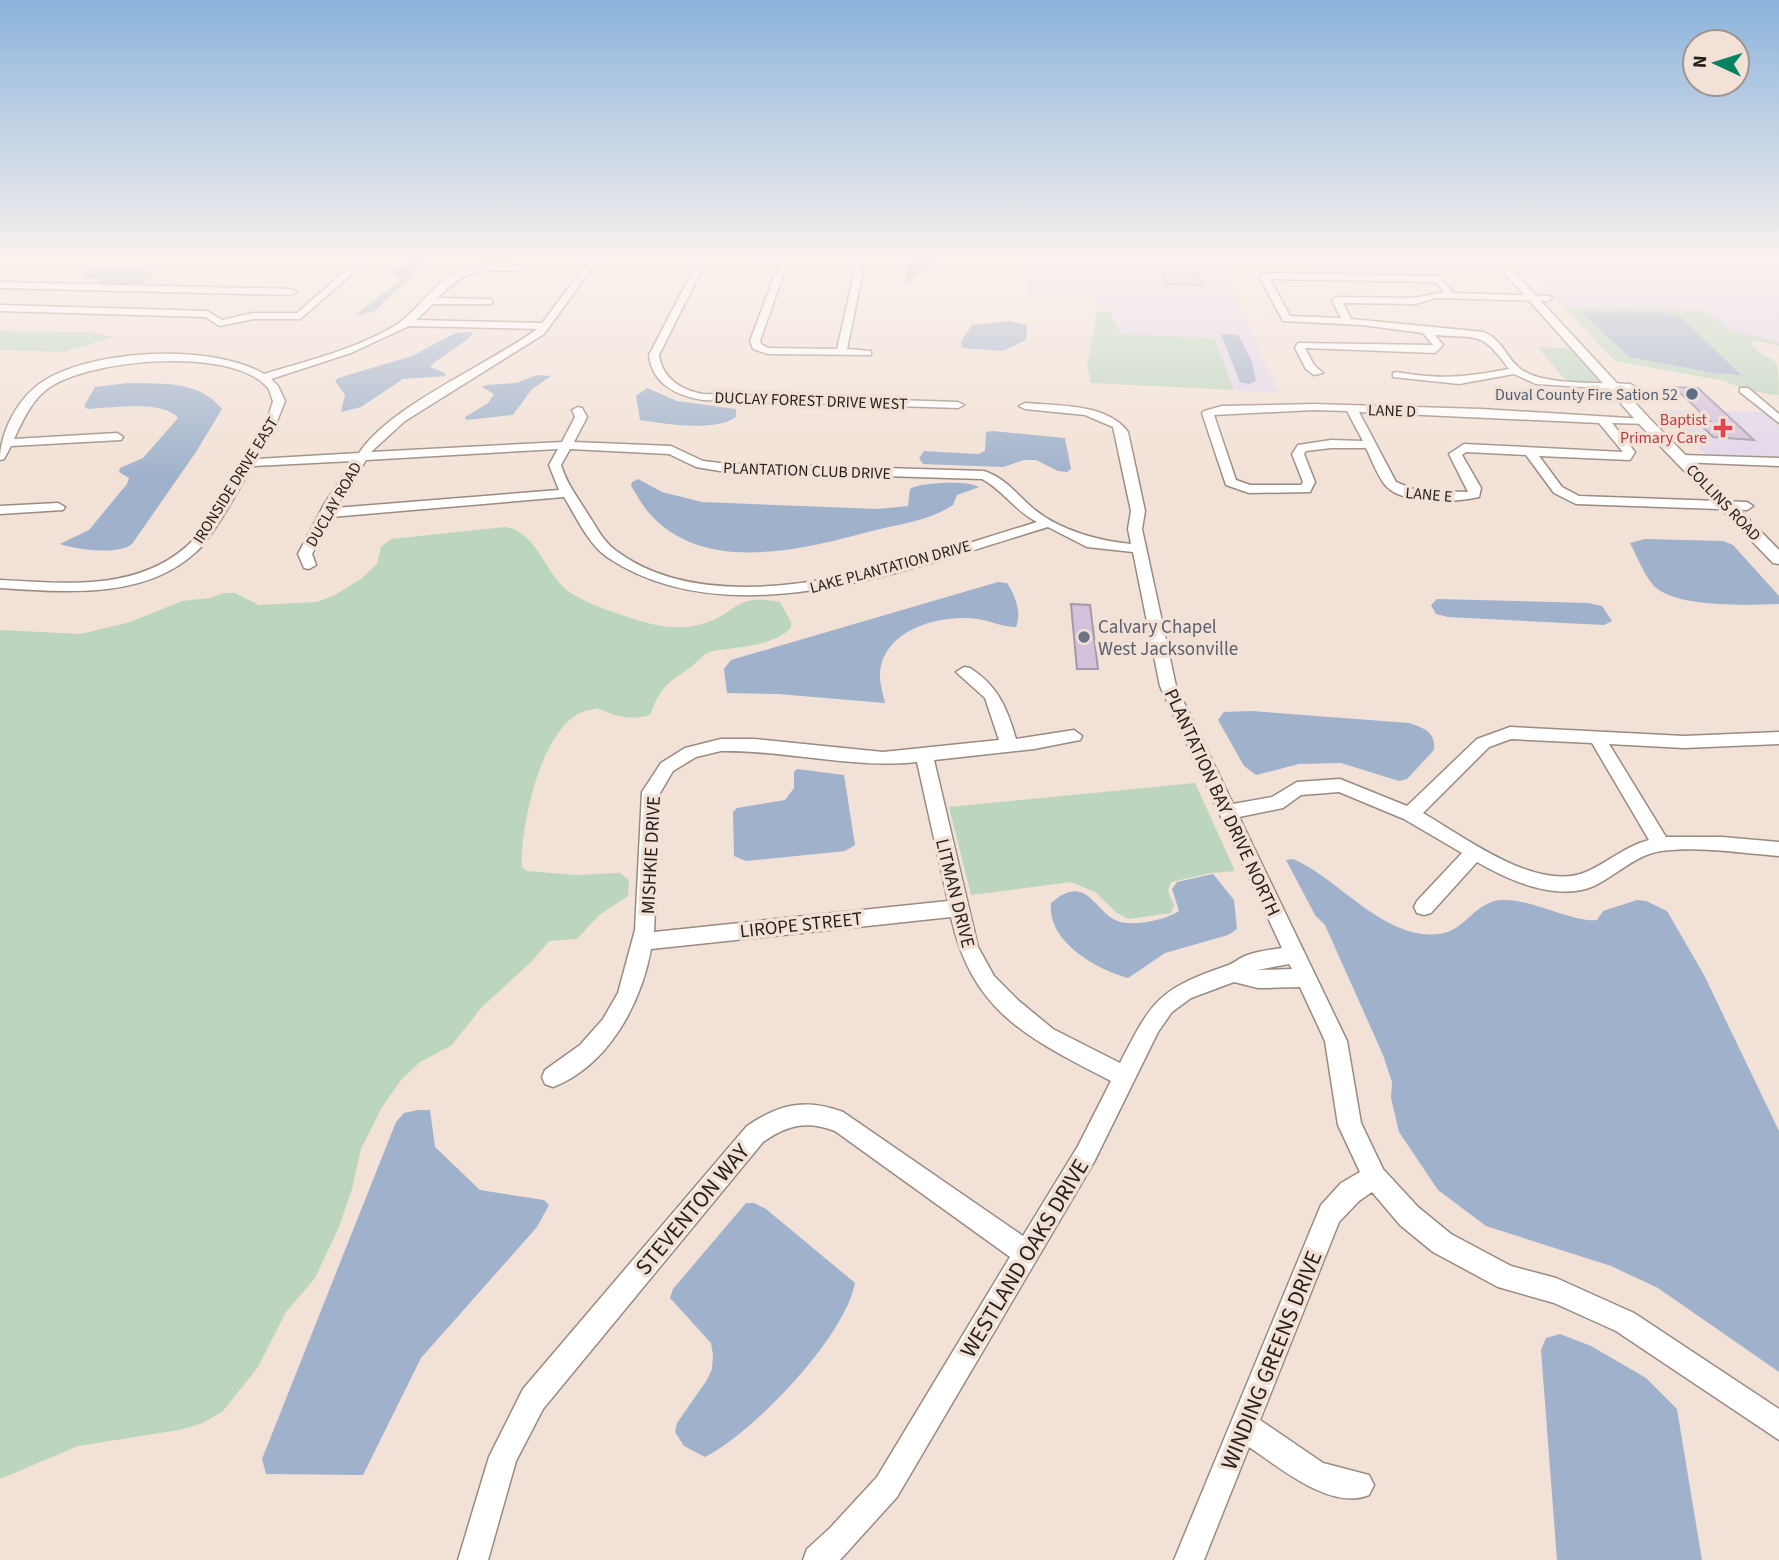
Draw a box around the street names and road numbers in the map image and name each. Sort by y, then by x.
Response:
street label: DUCLAY FOREST DRIVE WEST [714,387,908,415]
street label: LANE D [1367,399,1417,423]
street label: IRONSIDE DRIVE EAST [188,413,284,548]
street label: PLANTATION CLUB DRIVE [723,457,891,485]
street label: DUCLAY ROAD [301,458,367,551]
street label: COLLINS ROAD [1681,459,1766,546]
street label: LANE E [1405,482,1453,508]
street label: LAKE PLANTATION DRIVE [807,535,973,599]
street label: PLANTATION BAY DRIVE NORTH [1157,684,1286,921]
street label: MISHKIE DRIVE [635,795,668,915]
street label: LITMAN DRIVE [928,836,981,951]
street label: LIROPE STREET [738,906,864,945]
street label: STEVENTON WAY [627,1136,757,1282]
street label: WESTLAND OAKS DRIVE [952,1153,1097,1364]
street label: WINDING GREENS DRIVE [1212,1246,1330,1475]

